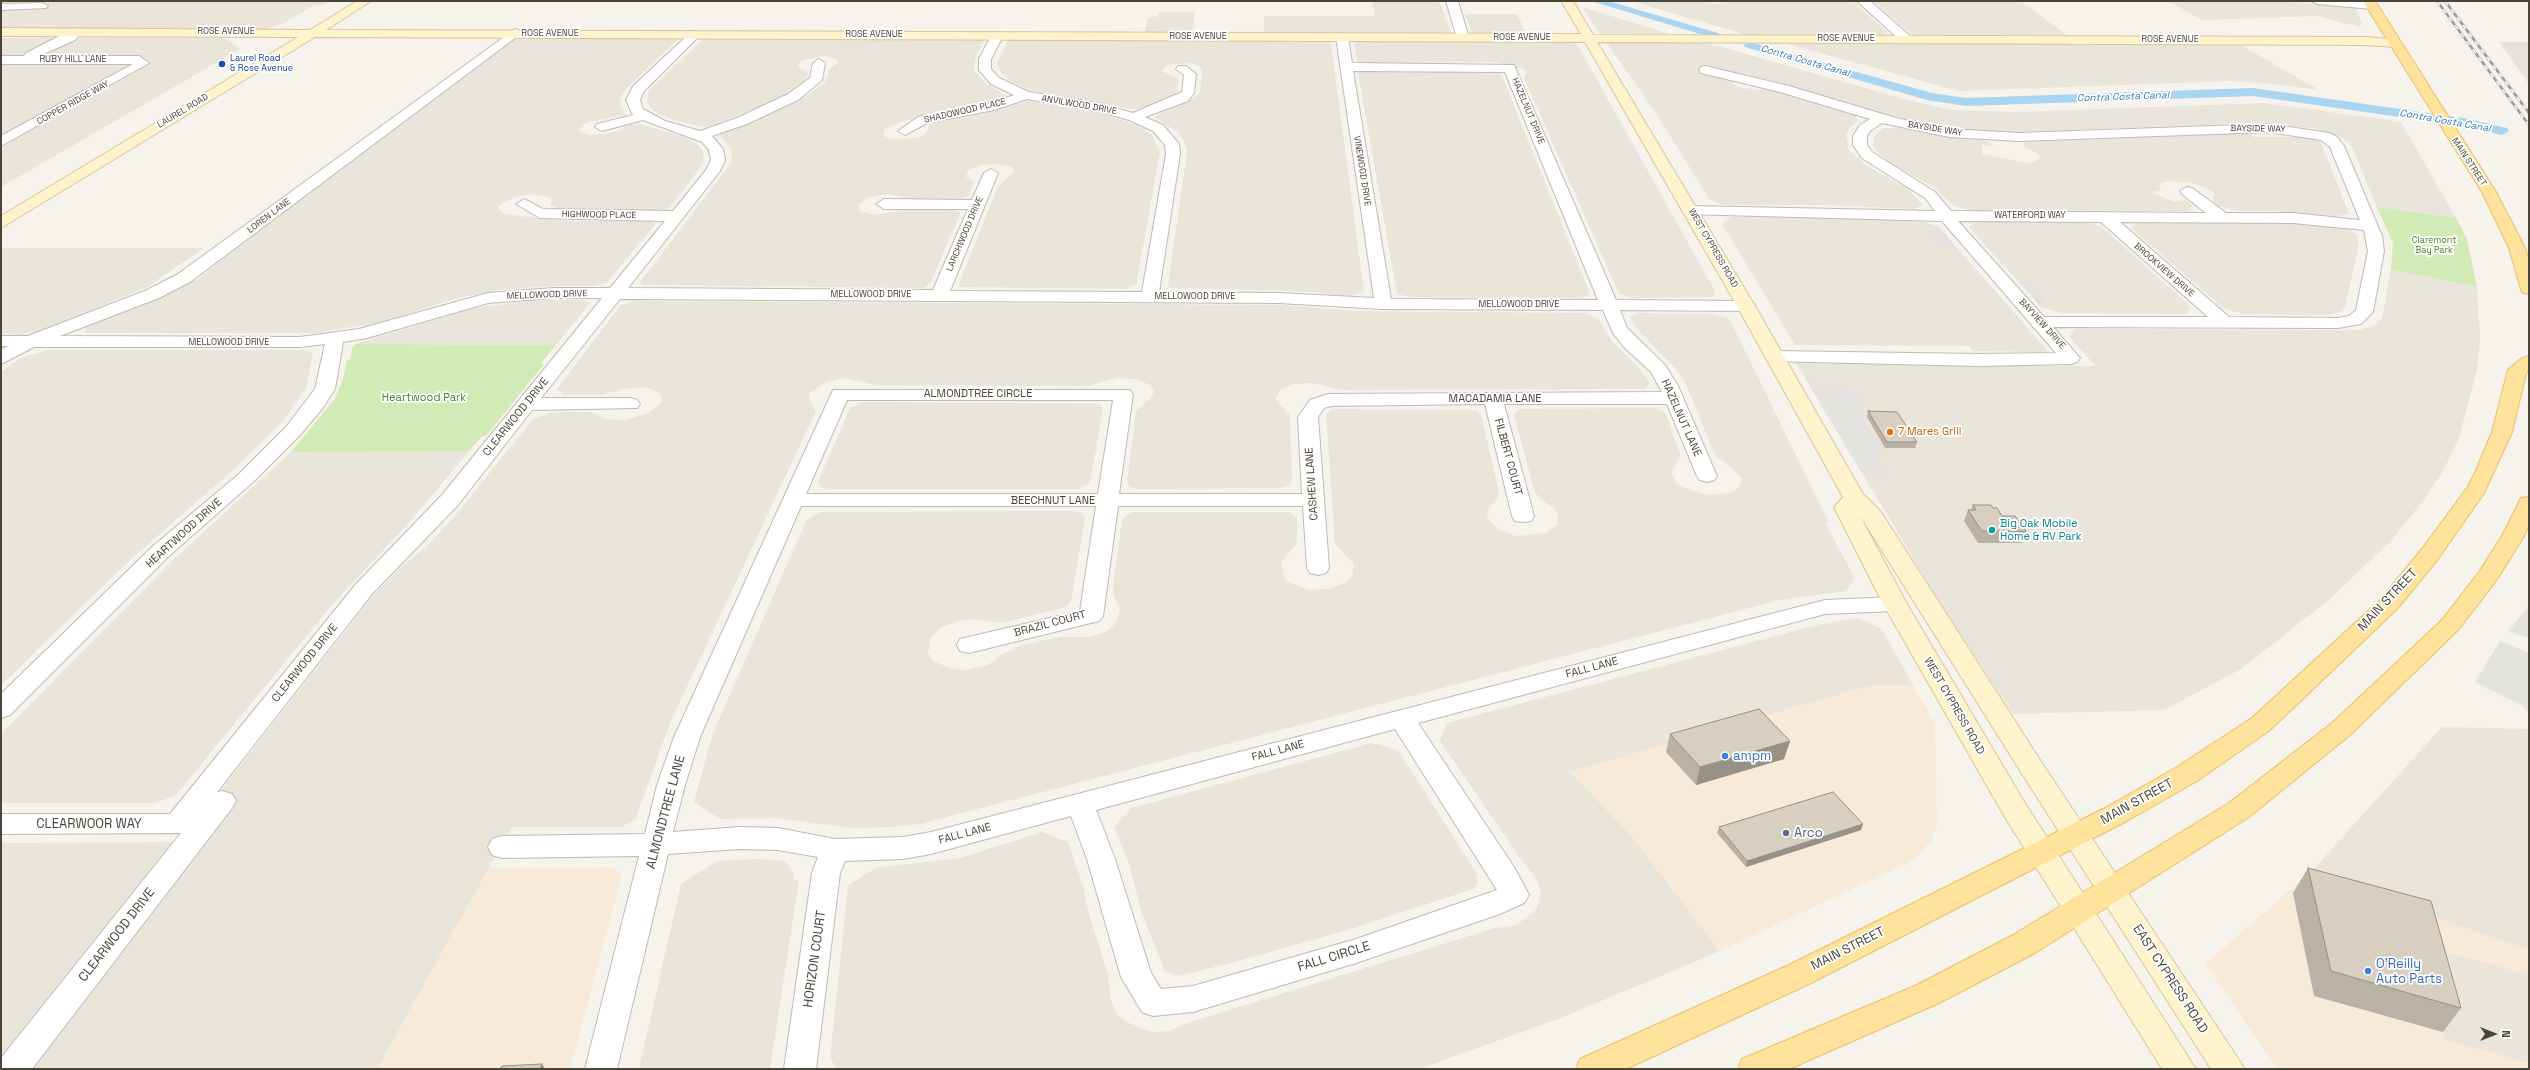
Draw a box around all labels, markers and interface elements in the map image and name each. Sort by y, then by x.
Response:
street label: ROSE AVENUE [197,27,255,37]
street label: ROSE AVENUE [521,29,579,39]
street label: ROSE AVENUE [845,30,903,40]
street label: ROSE AVENUE [1169,32,1227,42]
street label: ROSE AVENUE [1493,33,1551,43]
street label: ROSE AVENUE [1817,34,1875,44]
street label: ROSE AVENUE [2141,35,2199,45]
water label: Contra Costa Canal [1759,43,1851,79]
place label: Laurel Road & Rose Avenue [230,54,293,75]
street label: RUBY HILL LANE [39,55,107,65]
marker: Laurel Road & Rose Avenue [217,59,227,69]
street label: HAZELNUT DRIVE [1509,76,1547,146]
street label: COPPER RIDGE WAY [35,79,111,127]
water label: Contra Costa Canal [2077,89,2169,105]
street label: LAUREL ROAD [155,92,211,130]
street label: ANVILWOOD DRIVE [1040,93,1118,117]
street label: SHADOWOOD PLACE [923,96,1007,126]
water label: Contra Costa Canal [2399,107,2491,135]
street label: BAYSIDE WAY [1907,119,1963,139]
street label: BAYSIDE WAY [2230,123,2286,135]
street label: VINEWOOD DRIVE [1351,135,1373,207]
street label: MAIN STREET [2449,136,2489,188]
street label: LARCHWOOD DRIVE [944,195,986,273]
street label: LOREN LANE [245,196,293,236]
street label: WEST CYPRESS ROAD [1686,206,1740,290]
street label: HIGHWOOD PLACE [562,209,636,221]
street label: WATERFORD WAY [1994,211,2066,221]
park label: Claremont Bay Park [2412,236,2456,257]
street label: BROOKVIEW DRIVE [2132,241,2196,299]
street label: MELLOWOOD DRIVE [506,288,588,302]
street label: MELLOWOOD DRIVE [831,290,911,300]
street label: MELLOWOOD DRIVE [1155,292,1235,302]
street label: BAYVIEW DRIVE [2017,297,2067,351]
street label: MELLOWOOD DRIVE [1479,300,1559,310]
street label: MELLOWOOD DRIVE [189,338,269,348]
street label: CLEARWOOD DRIVE [480,375,552,459]
street label: HAZELNUT LANE [1658,377,1704,459]
street label: ALMONDTREE CIRCLE [924,387,1032,401]
park label: Heartwood Park [382,391,466,405]
street label: MACADAMIA LANE [1449,392,1541,406]
street label: FILBERT COURT [1491,417,1525,497]
place label: 7 Mares Grill [1898,425,1961,439]
marker: 7 Mares Grill [1885,427,1895,437]
street label: CASHEW LANE [1303,447,1321,521]
street label: BEECHNUT LANE [1011,494,1095,508]
street label: HEARTWOOD DRIVE [143,495,225,571]
place label: Big Oak Mobile Home & RV Park [2000,517,2082,543]
marker: Big Oak Mobile Home & RV Park [1987,525,1997,535]
street label: MAIN STREET [2355,565,2421,635]
street label: BRAZIL COURT [1013,608,1087,640]
street label: CLEARWOOD DRIVE [269,621,341,705]
street label: FALL LANE [1564,655,1620,681]
street label: WEST CYPRESS ROAD [1921,655,1987,757]
street label: FALL LANE [1250,738,1306,764]
place label: ampm [1733,748,1771,764]
marker: ampm [1720,751,1730,761]
street label: ALMONDTREE LANE [643,753,689,871]
street label: MAIN STREET [2098,776,2176,828]
street label: CLEARWOOR WAY [36,816,142,832]
street label: FALL LANE [937,821,993,847]
place label: Arco [1794,825,1823,841]
marker: Arco [1781,828,1791,838]
street label: CLEARWOOD DRIVE [76,885,158,985]
street label: HORIZON COURT [800,909,830,1009]
street label: EAST CYPRESS ROAD [2129,922,2211,1036]
street label: MAIN STREET [1809,924,1887,974]
street label: FALL CIRCLE [1296,939,1372,975]
place label: O'Reilly Auto Parts [2376,956,2442,987]
marker: O'Reilly Auto Parts [2363,966,2373,976]
north arrow [2474,1014,2514,1054]
text: N [2499,1030,2513,1038]

